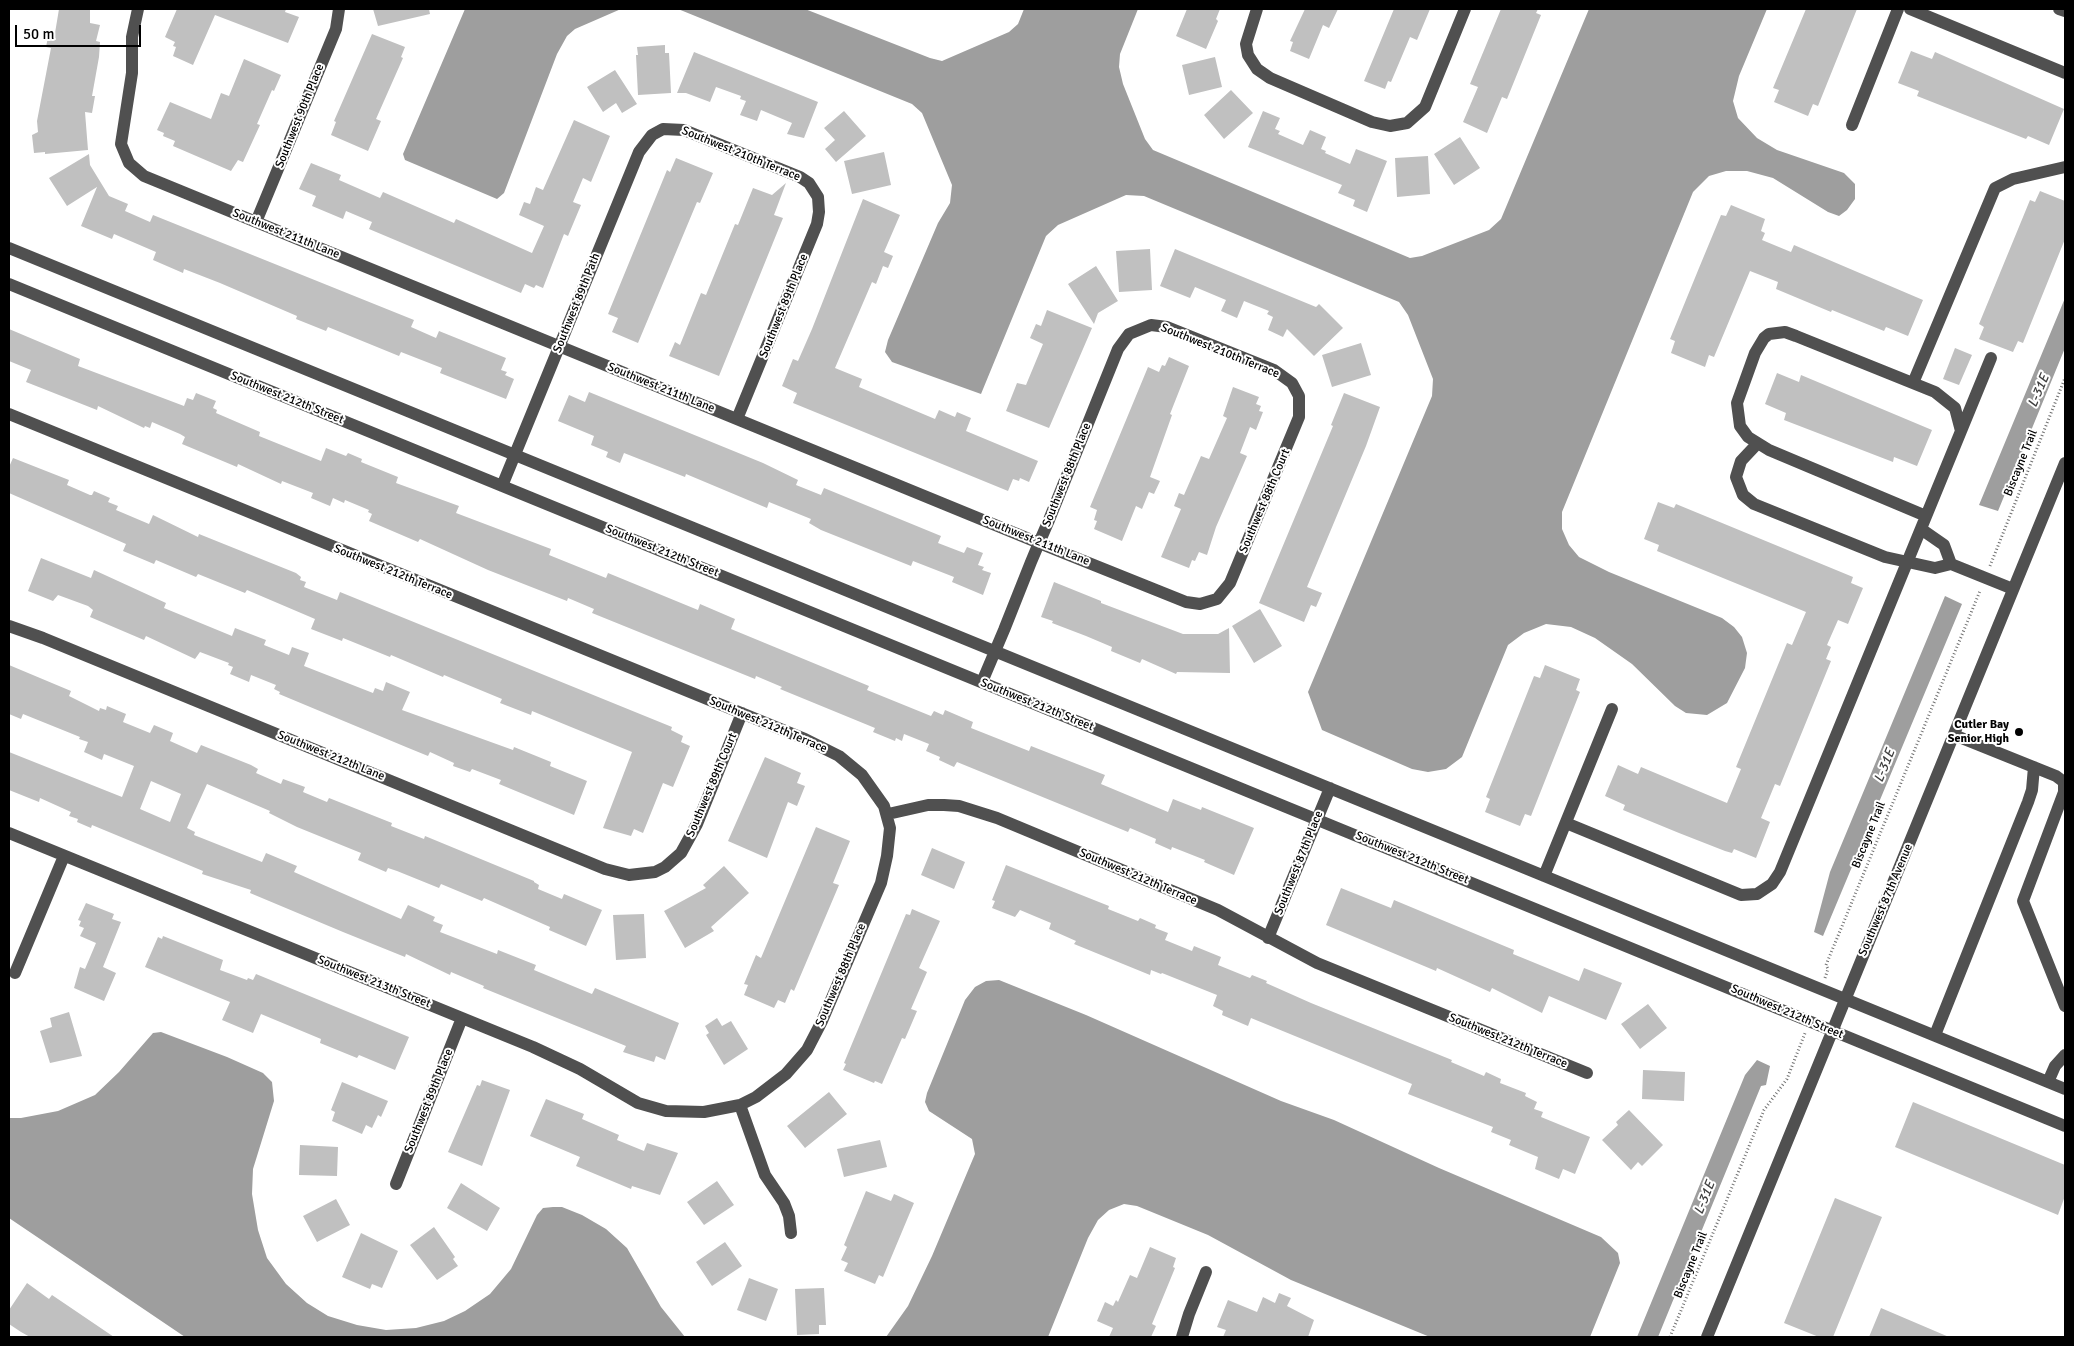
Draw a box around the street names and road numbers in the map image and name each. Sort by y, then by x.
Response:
street label: Southwest 90th Place [273,62,327,170]
street label: Southwest 210th Terrace [680,124,802,184]
street label: Southwest 211th Lane [230,206,342,262]
street label: Southwest 89th Path [550,251,604,355]
street label: Southwest 89th Place [757,252,811,360]
street label: Southwest 210th Terrace [1159,321,1281,381]
street label: Southwest 211th Lane [605,360,717,416]
street label: Southwest 212th Street [228,369,346,427]
street label: Southwest 88th Place [1040,421,1094,529]
street label: Biscayne Trail [2001,428,2041,498]
street label: Southwest 88th Court [1237,447,1293,555]
street label: Southwest 211th Lane [980,513,1092,569]
street label: Southwest 212th Street [603,522,721,580]
street label: Southwest 212th Terrace [332,542,454,602]
street label: Southwest 212th Street [978,676,1096,734]
street label: Southwest 212th Terrace [707,694,829,756]
street label: Southwest 212th Lane [275,728,387,784]
street label: Southwest 89th Court [684,731,740,839]
street label: Biscayne Trail [1849,800,1889,870]
street label: Southwest 87th Place [1272,809,1326,917]
street label: Southwest 212th Street [1353,829,1471,887]
street label: Southwest 87th Avenue [1856,842,1916,958]
street label: Southwest 212th Terrace [1077,846,1199,908]
street label: Southwest 88th Place [813,921,869,1029]
street label: Southwest 213th Street [315,953,433,1011]
street label: Southwest 212th Street [1729,982,1845,1042]
street label: Southwest 212th Terrace [1447,1011,1569,1071]
street label: Southwest 89th Place [402,1047,456,1155]
street label: Biscayne Trail [1671,1230,1711,1300]

